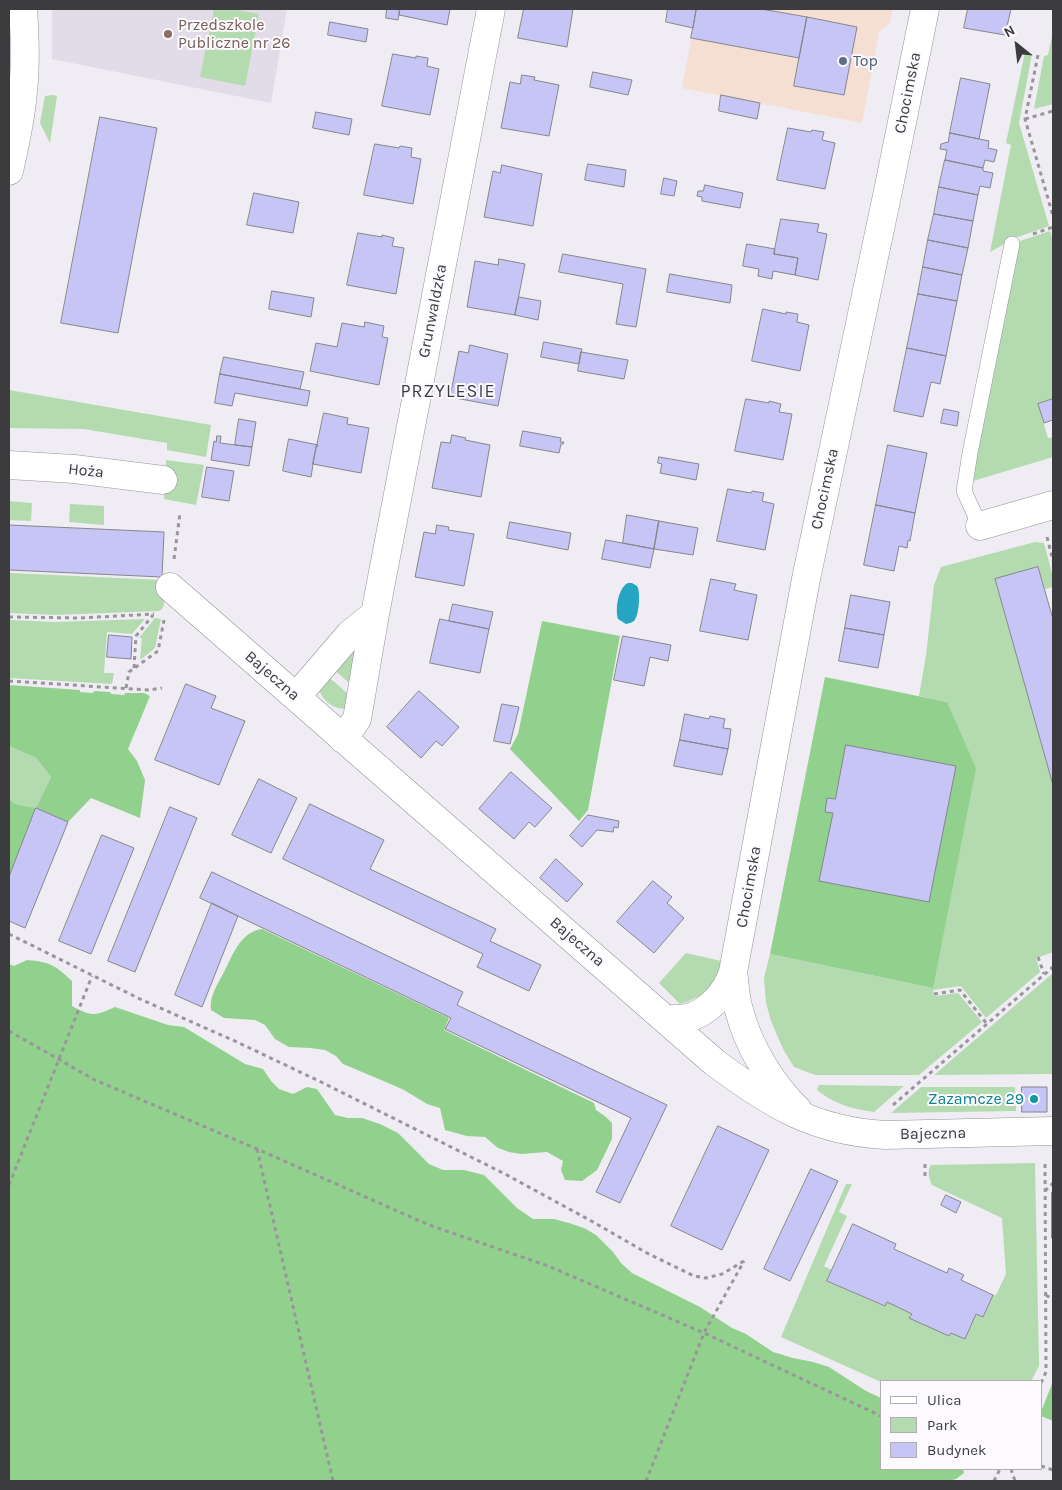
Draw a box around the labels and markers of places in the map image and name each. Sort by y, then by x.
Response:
place label: Przedszkole Publiczne nr 26 [178,15,290,53]
marker: Przedszkole Publiczne nr 26 [162,28,174,40]
place label: Top [853,51,878,71]
marker: Top [837,55,849,67]
place label: Zazamcze 29 [928,1089,1024,1109]
marker: Zazamcze 29 [1028,1093,1040,1105]

